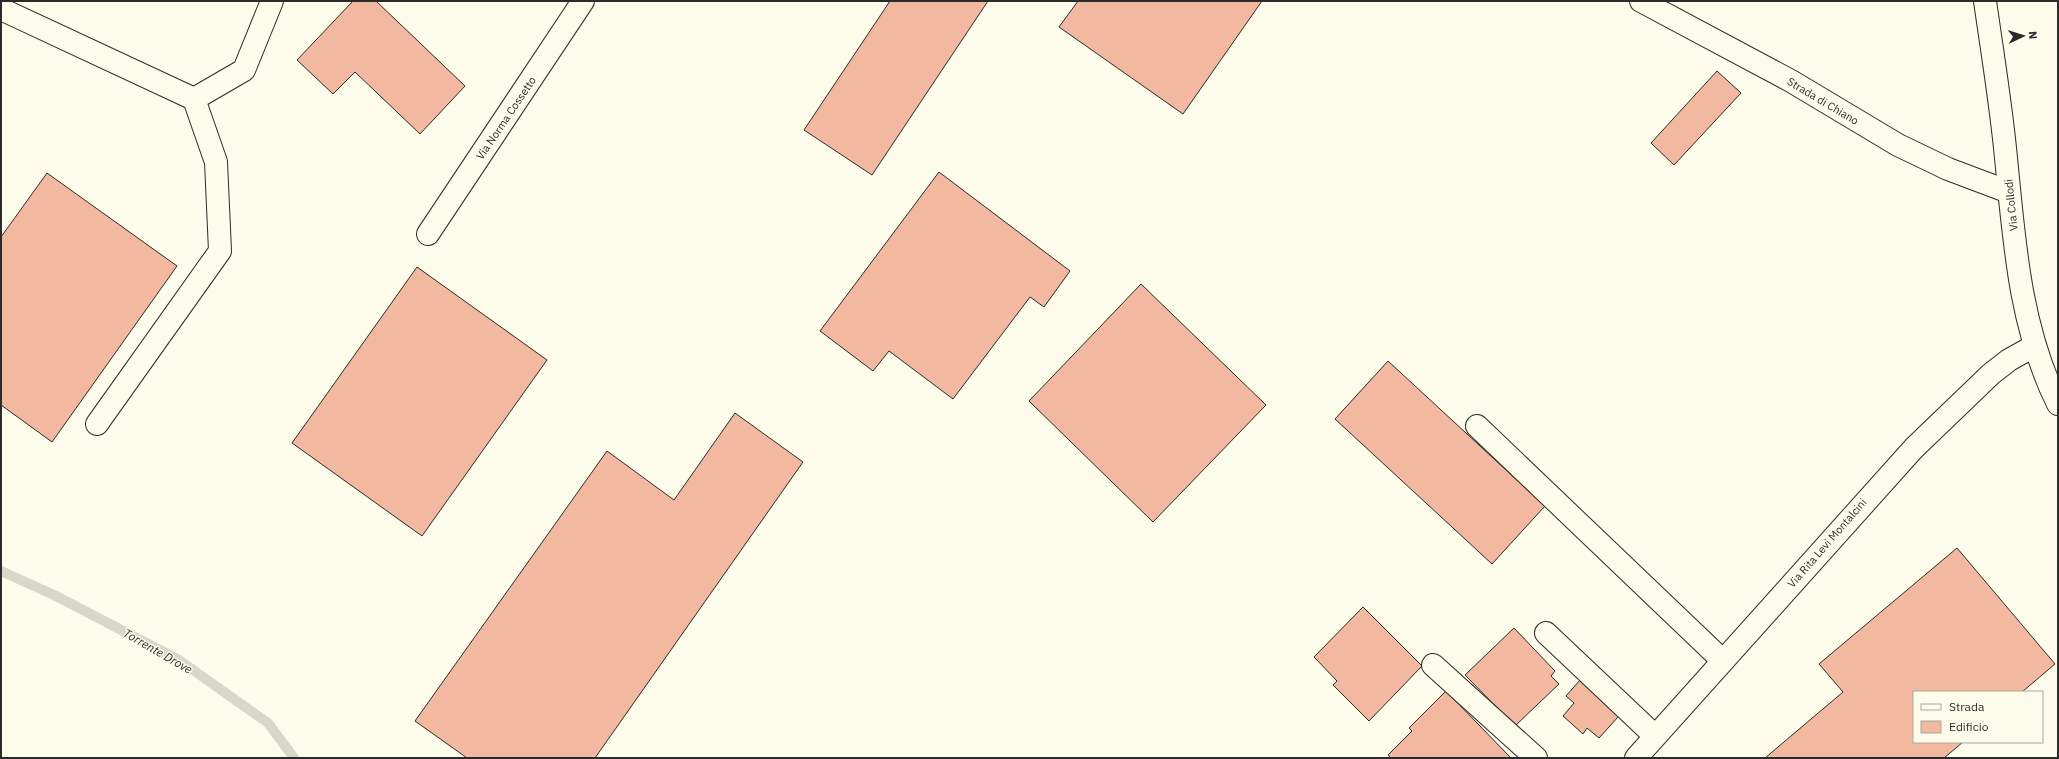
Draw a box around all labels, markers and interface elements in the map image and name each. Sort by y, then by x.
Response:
north arrow [2003,16,2043,56]
text: N [2026,31,2040,40]
street label: Via Norma Cossetto [473,74,539,162]
street label: Strada di Chiano [1785,74,1861,128]
street label: Via Collodi [2001,178,2021,232]
street label: Via Rita Levi Montalcini [1784,496,1870,590]
water label: Torrente Drove [121,625,195,677]
legend [1913,691,2043,743]
text: Strada [1949,699,1985,714]
text: Edificio [1949,719,1989,734]

